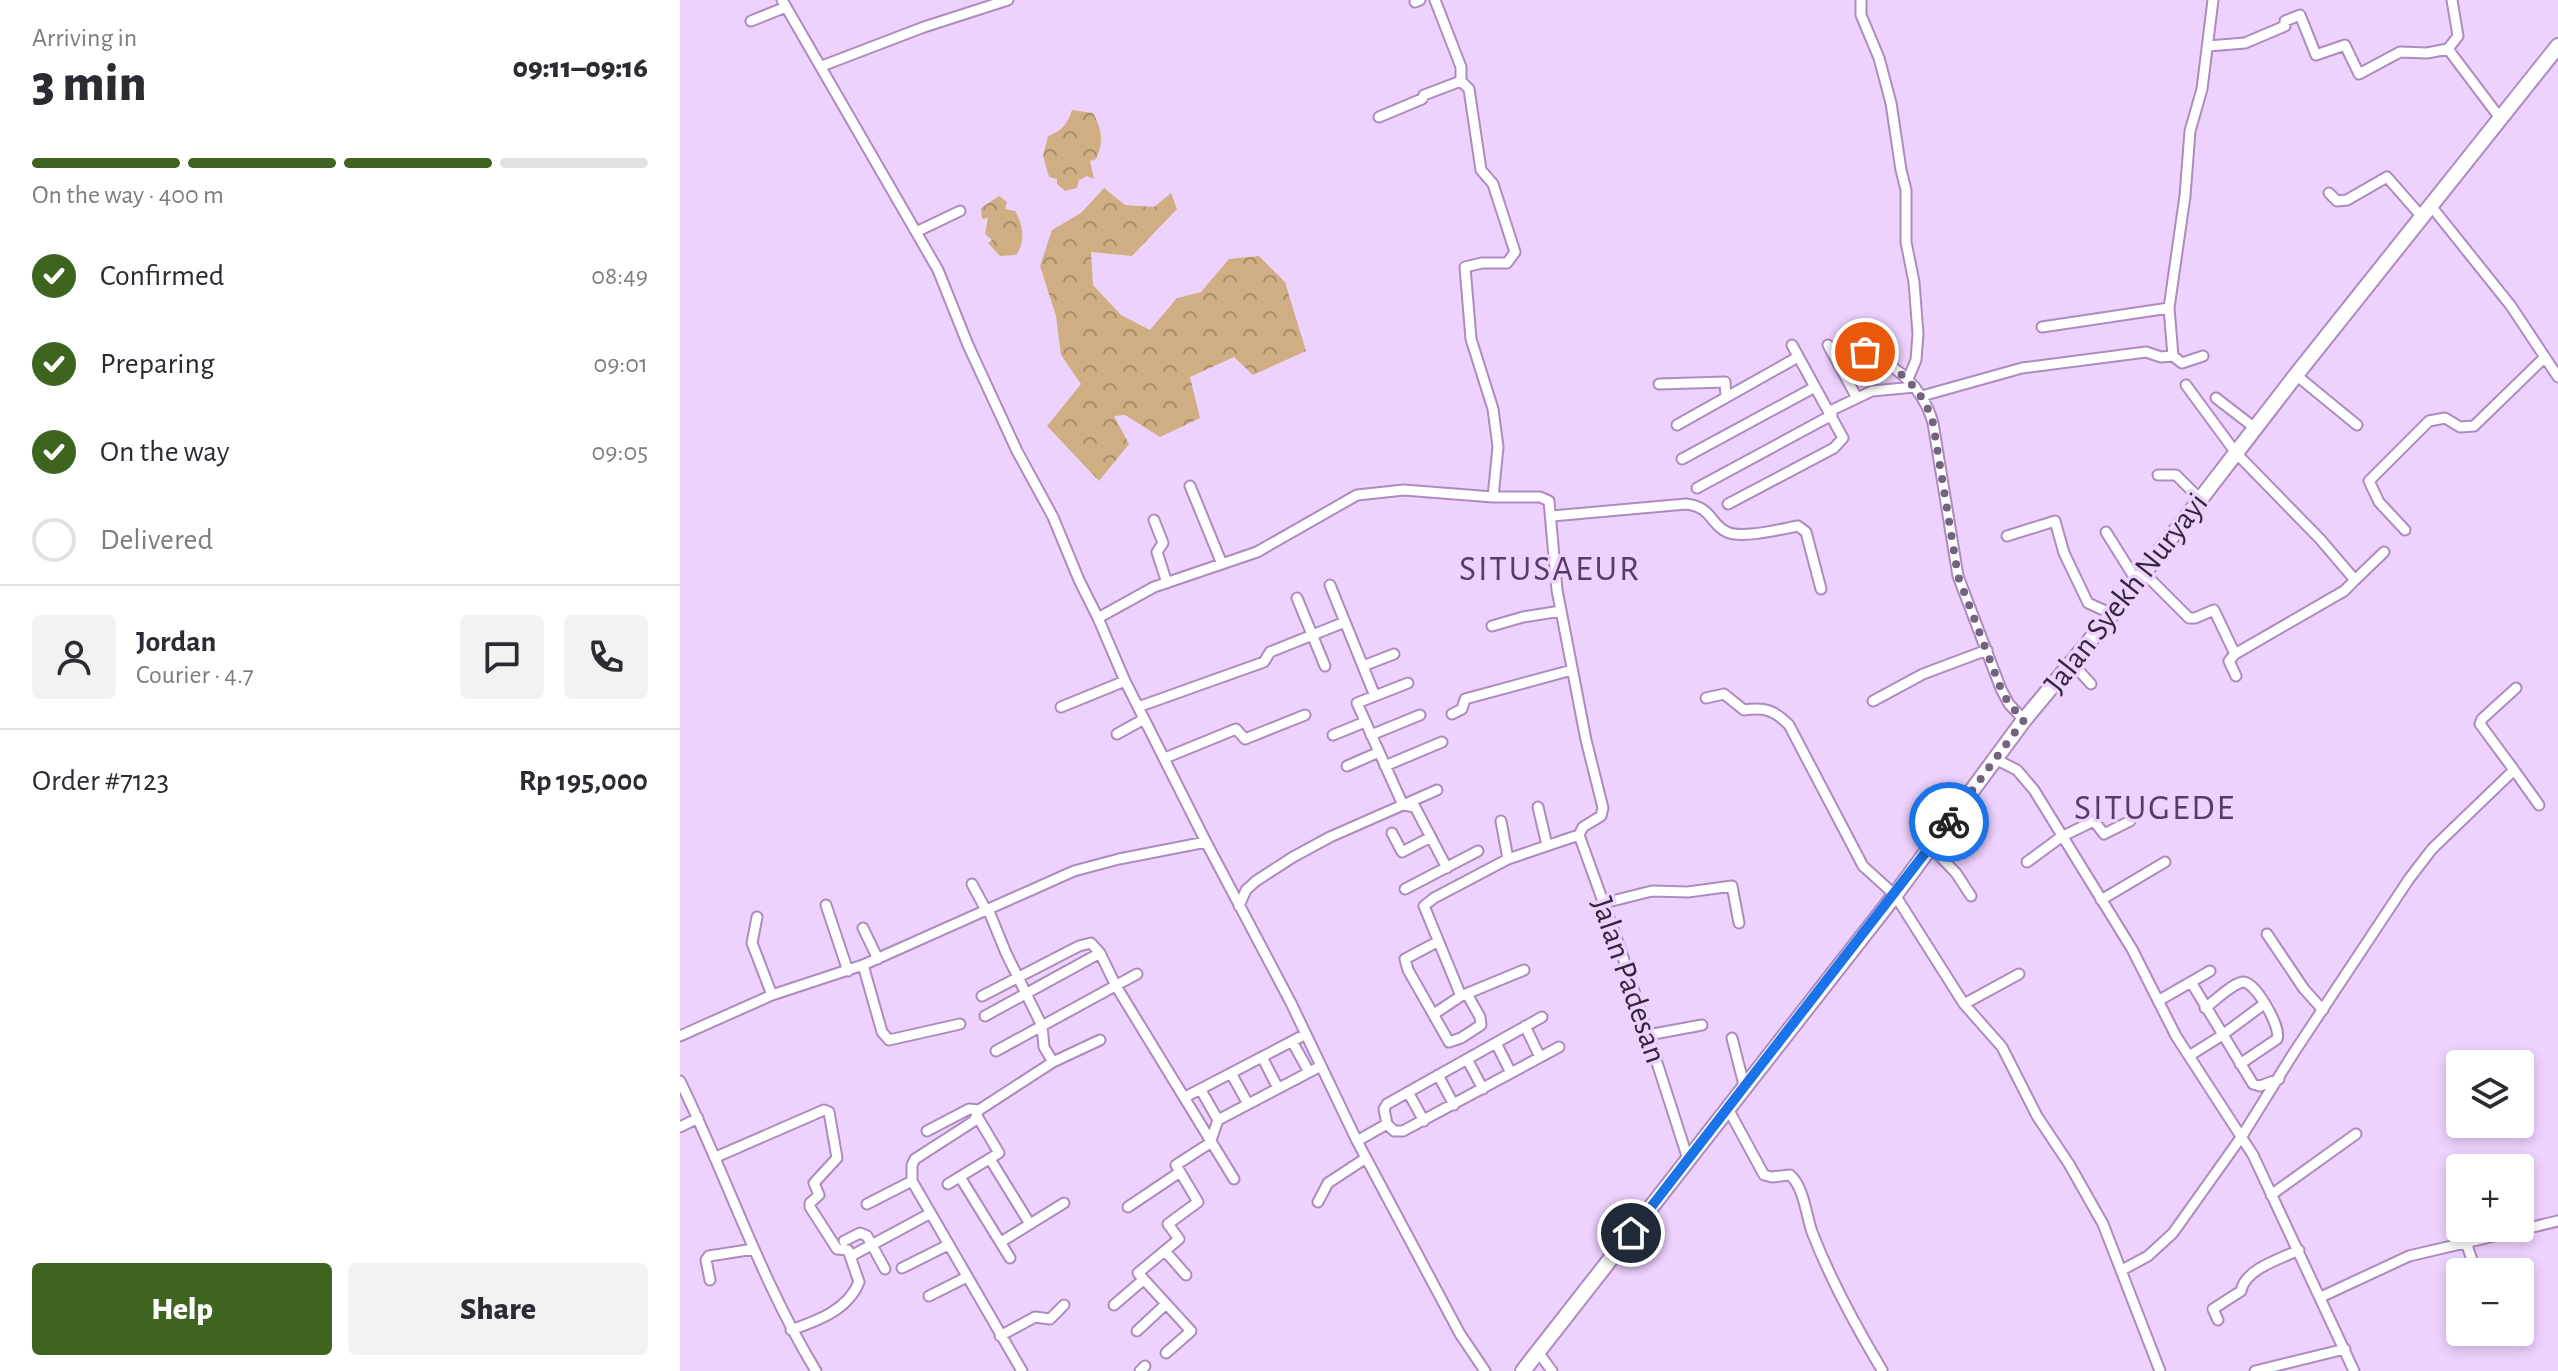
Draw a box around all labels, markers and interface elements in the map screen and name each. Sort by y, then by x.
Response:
text: Arriving in [32,25,137,51]
text: 09:11–09:16 [513,53,648,83]
text: 3 min [32,58,146,110]
text: On the way · 400 m [32,182,224,208]
icon: check [32,254,76,298]
text: Confirmed [100,261,224,291]
text: 08:49 [591,263,648,289]
pin [1831,318,1899,386]
icon: bag [1843,330,1887,374]
icon: check [32,342,76,386]
text: Preparing [100,349,215,379]
text: 09:01 [593,351,648,377]
icon: check [32,430,76,474]
text: On the way [100,437,229,467]
text: 09:05 [592,439,648,465]
street label: Jalan Syekh Nuryayi [2038,487,2214,699]
text: Delivered [100,525,213,555]
district label: SITUSAEUR [1459,551,1641,587]
button: person [32,615,116,699]
button: chat [460,615,544,699]
button: phone [564,615,648,699]
text: Jordan [136,627,216,657]
text: Courier · 4.7 [136,662,254,688]
text: Order #7123 [32,766,169,796]
text: Rp 195,000 [519,766,648,796]
courier [1909,782,1989,862]
district label: SITUGEDE [2074,790,2236,826]
icon: bike [1927,800,1971,844]
street label: Jalan Padesan [1586,893,1672,1067]
map controls [2446,1050,2534,1346]
button: layers [2446,1050,2534,1138]
button: + [2446,1154,2534,1242]
pin [1597,1199,1665,1267]
icon: home [1609,1211,1653,1255]
button: − [2446,1258,2534,1346]
button: Help [32,1263,332,1355]
button: Share [348,1263,648,1355]

